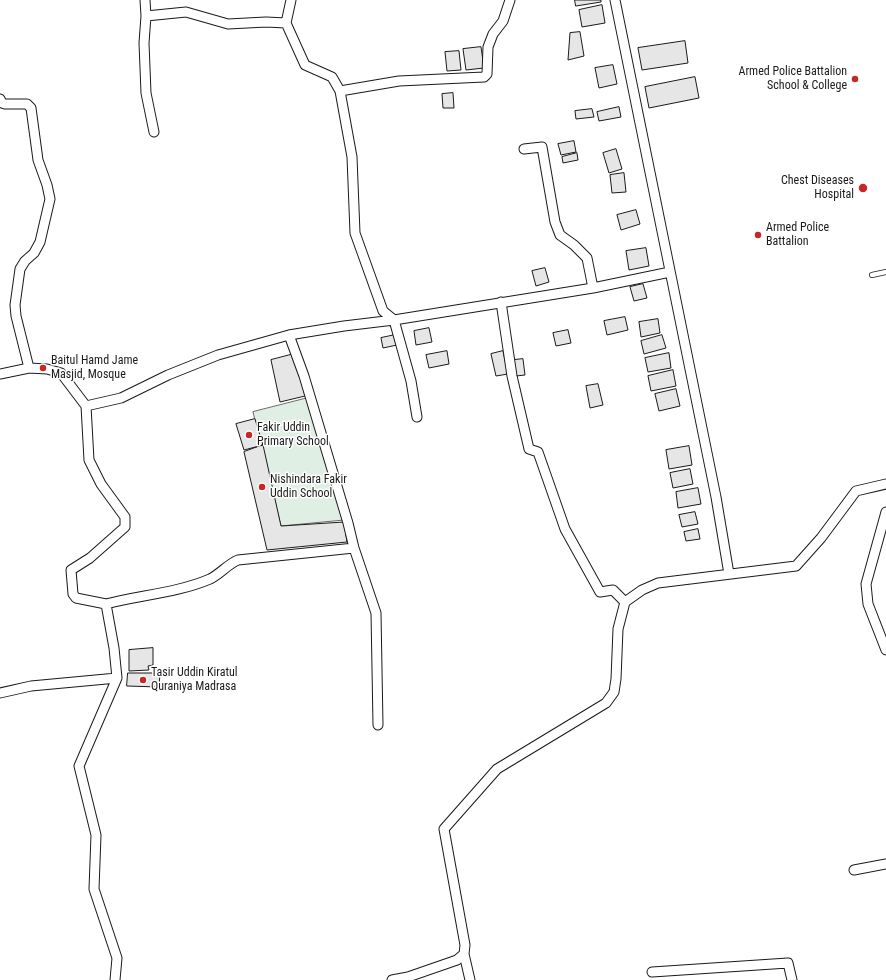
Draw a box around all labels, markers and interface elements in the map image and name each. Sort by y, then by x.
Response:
place label: Armed Police Battalion School & College [739,65,847,93]
marker: Armed Police Battalion School & College [850,74,860,84]
place label: Chest Diseases Hospital [781,174,854,202]
marker: Chest Diseases Hospital [857,182,869,194]
place label: Armed Police Battalion [766,221,829,249]
marker: Armed Police Battalion [753,230,763,240]
place label: Baitul Hamd Jame Masjid, Mosque [51,354,138,382]
marker: Baitul Hamd Jame Masjid, Mosque [38,363,48,373]
place label: Fakir Uddin Primary School [257,421,329,449]
marker: Fakir Uddin Primary School [244,430,254,440]
place label: Nishindara Fakir Uddin School [270,473,347,501]
marker: Nishindara Fakir Uddin School [257,482,267,492]
place label: Tasir Uddin Kiratul Quraniya Madrasa [151,666,238,694]
marker: Tasir Uddin Kiratul Quraniya Madrasa [138,675,148,685]

